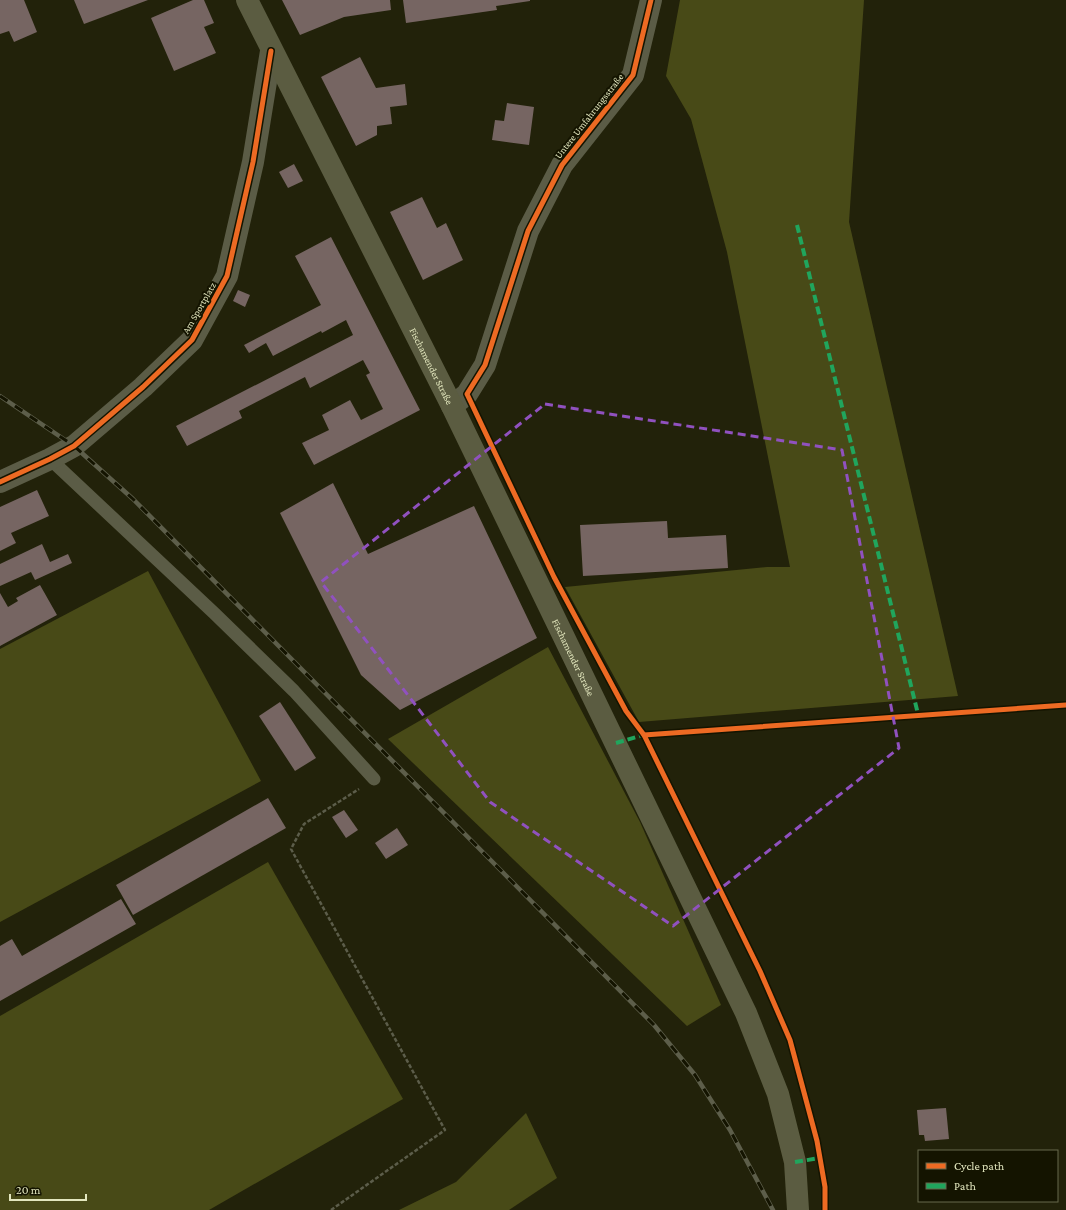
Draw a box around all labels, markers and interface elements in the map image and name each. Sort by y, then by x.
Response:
street label: Untere Umfahrungsstraße [552,71,626,161]
street label: Am Sportplatz [180,280,218,336]
street label: Fischamender Straße [408,326,456,407]
street label: Fischamender Straße [550,617,597,698]
legend [918,1150,1058,1202]
text: Cycle path [954,1159,1005,1173]
scale bar [10,1176,86,1202]
text: Path [954,1179,976,1193]
text: 20 m [16,1183,41,1197]

